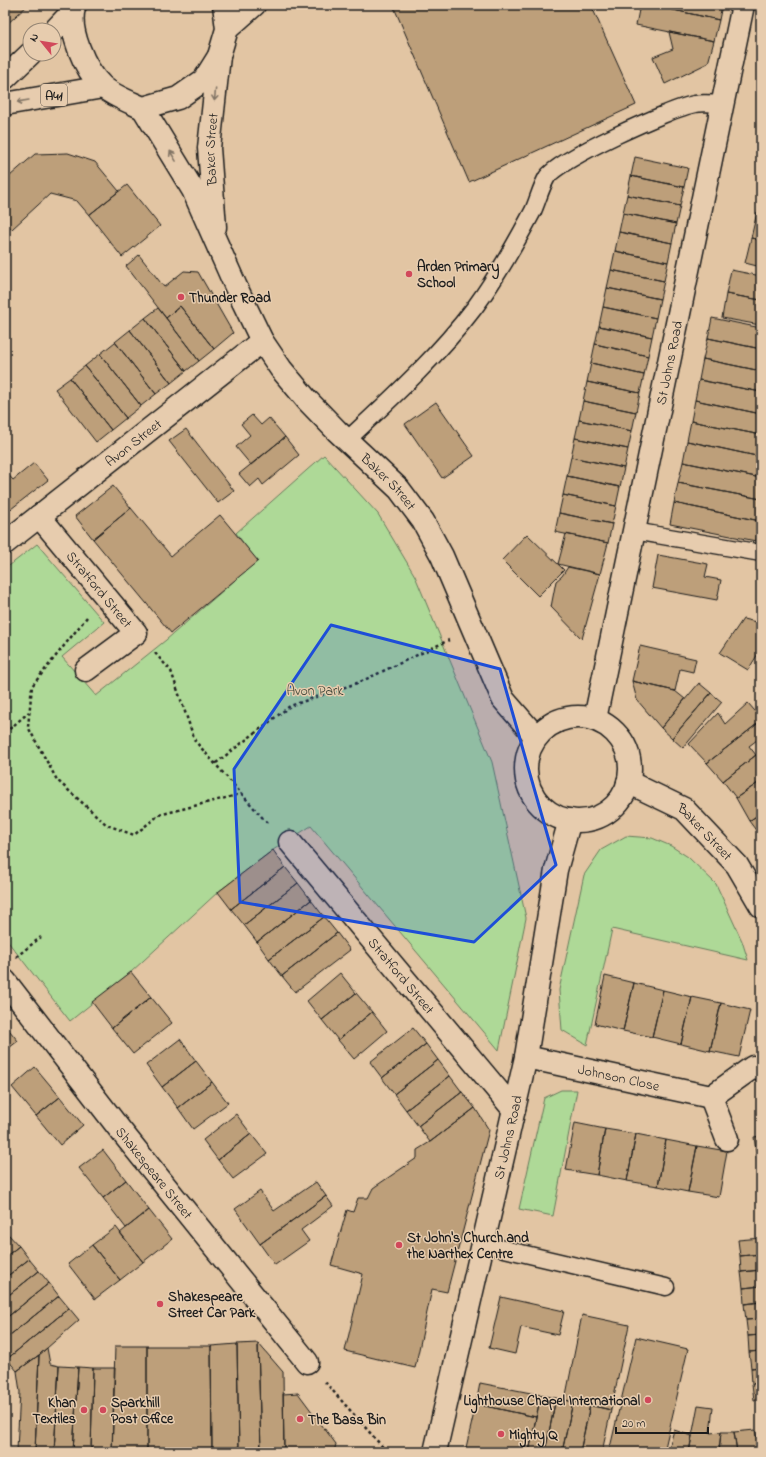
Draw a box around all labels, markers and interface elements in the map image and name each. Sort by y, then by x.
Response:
north arrow [22,22,62,62]
text: N [25,30,43,45]
road number: A41 [41,84,67,106]
one-way arrow [211,88,219,101]
one-way arrow [17,97,30,105]
street label: Baker Street [200,112,225,187]
one-way arrow [169,151,177,162]
place label: Arden Primary School [417,257,499,294]
marker: Arden Primary School [404,269,414,279]
place label: Thunder Road [189,288,271,309]
marker: Thunder Road [176,292,186,302]
street label: St Johns Road [651,319,689,407]
street label: Avon Street [101,414,167,472]
street label: Baker Street [354,448,421,516]
street label: Stratford Street [60,547,137,633]
park label: Avon Park [286,681,344,702]
street label: Baker Street [673,798,737,866]
street label: Stratford Street [362,934,439,1020]
street label: Johnson Close [576,1060,662,1098]
street label: St Johns Road [489,1093,529,1182]
street label: Shakespeare Street [109,1123,197,1225]
place label: St John's Church and the Narthex Centre [406,1228,529,1265]
marker: St John's Church and the Narthex Centre [394,1240,404,1250]
place label: Shakespeare Street Car Park [168,1287,256,1324]
marker: Shakespeare Street Car Park [155,1299,165,1309]
place label: Lighthouse Chapel International [463,1391,641,1414]
place label: Khan Textiles [32,1393,76,1430]
place label: Sparkhill Post Office [111,1393,174,1430]
marker: Lighthouse Chapel International [643,1395,653,1405]
marker: Khan Textiles [79,1405,89,1415]
marker: Sparkhill Post Office [98,1405,108,1415]
scale bar [616,1409,708,1435]
place label: The Bass Bin [308,1410,386,1431]
marker: The Bass Bin [295,1414,305,1424]
text: 20 m [622,1415,645,1433]
place label: Mighty Q [509,1425,558,1448]
marker: Mighty Q [496,1429,506,1439]

